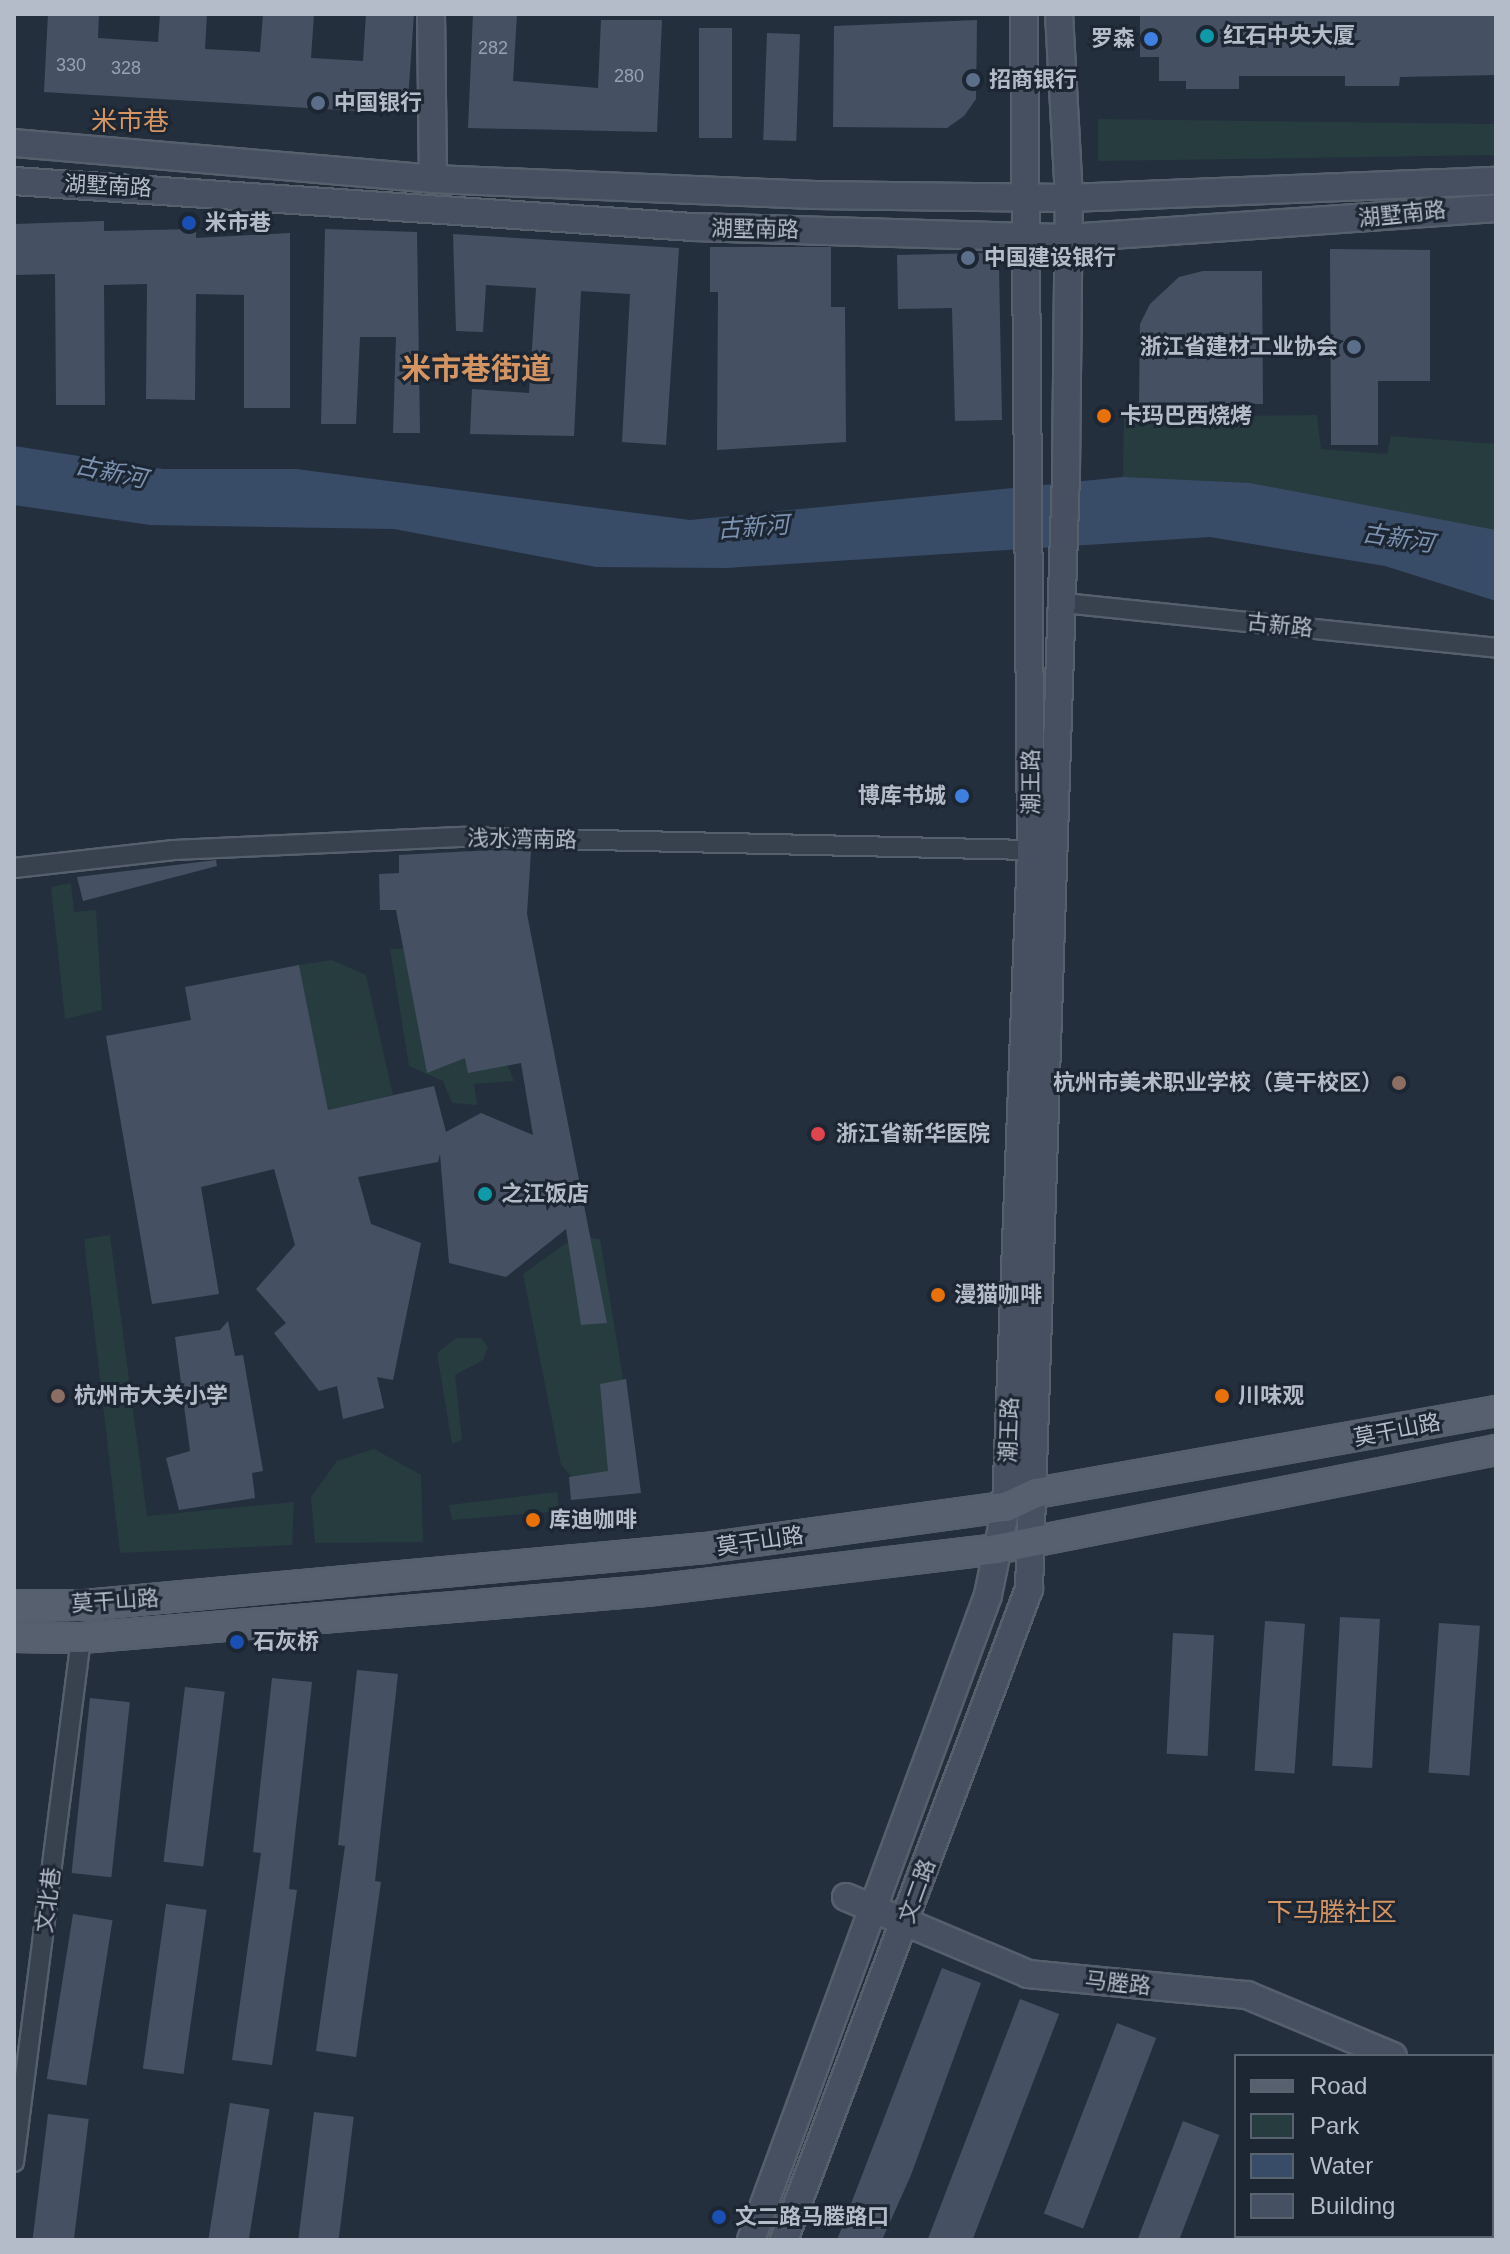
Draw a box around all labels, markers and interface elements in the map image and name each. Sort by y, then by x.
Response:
place label: 红石中央大厦 [1223,23,1355,49]
place label: 罗森 [1091,26,1135,52]
marker: 红石中央大厦 [1198,27,1216,45]
marker: 罗森 [1142,30,1160,48]
house number: 282 [478,37,508,59]
house number: 330 [56,54,86,76]
house number: 328 [111,57,141,79]
house number: 280 [614,65,644,87]
place label: 招商银行 [989,67,1077,93]
marker: 招商银行 [964,71,982,89]
place label: 中国银行 [334,90,422,116]
marker: 中国银行 [309,94,327,112]
district label: 米市巷 [91,106,169,138]
street label: 湖墅南路 [63,171,153,201]
street label: 湖墅南路 [1357,196,1447,232]
place label: 米市巷 [205,210,271,236]
marker: 米市巷 [180,214,198,232]
street label: 湖墅南路 [711,215,799,243]
place label: 中国建设银行 [984,245,1116,271]
marker: 中国建设银行 [959,249,977,267]
place label: 浙江省建材工业协会 [1140,334,1338,360]
marker: 浙江省建材工业协会 [1345,338,1363,356]
district label: 米市巷街道 [401,351,551,387]
place label: 卡玛巴西烧烤 [1120,403,1252,429]
marker: 卡玛巴西烧烤 [1095,407,1113,425]
water label: 古新河 [73,450,149,494]
water label: 古新河 [716,510,790,544]
water label: 古新河 [1360,518,1436,558]
street label: 古新路 [1246,608,1314,642]
street label: 潮王路 [1018,749,1044,815]
place label: 博库书城 [858,783,946,809]
marker: 博库书城 [953,787,971,805]
street label: 浅水湾南路 [467,825,577,853]
place label: 杭州市美术职业学校（莫干校区） [1053,1070,1383,1096]
marker: 杭州市美术职业学校（莫干校区） [1390,1074,1408,1092]
place label: 浙江省新华医院 [836,1121,990,1147]
marker: 浙江省新华医院 [807,1123,829,1145]
place label: 之江饭店 [501,1181,589,1207]
marker: 之江饭店 [476,1185,494,1203]
place label: 漫猫咖啡 [954,1282,1042,1308]
marker: 漫猫咖啡 [929,1286,947,1304]
place label: 杭州市大关小学 [74,1383,228,1409]
place label: 川味观 [1238,1383,1304,1409]
marker: 杭州市大关小学 [49,1387,67,1405]
marker: 川味观 [1213,1387,1231,1405]
street label: 潮王路 [995,1397,1023,1463]
street label: 莫干山路 [1351,1409,1443,1451]
place label: 库迪咖啡 [549,1507,637,1533]
marker: 库迪咖啡 [524,1511,542,1529]
street label: 莫干山路 [715,1522,805,1560]
street label: 莫干山路 [70,1585,160,1617]
place label: 石灰桥 [253,1629,319,1655]
marker: 石灰桥 [228,1633,246,1651]
street label: 文二路 [893,1855,941,1927]
street label: 文北巷 [31,1866,65,1934]
district label: 下马塍社区 [1267,1897,1397,1929]
street label: 马塍路 [1084,1966,1152,2000]
legend [1234,2054,1494,2238]
text: Road [1310,2072,1367,2099]
text: Park [1310,2112,1359,2139]
text: Water [1310,2152,1373,2179]
text: Building [1310,2192,1395,2219]
place label: 文二路马塍路口 [735,2204,889,2230]
marker: 文二路马塍路口 [710,2208,728,2226]

